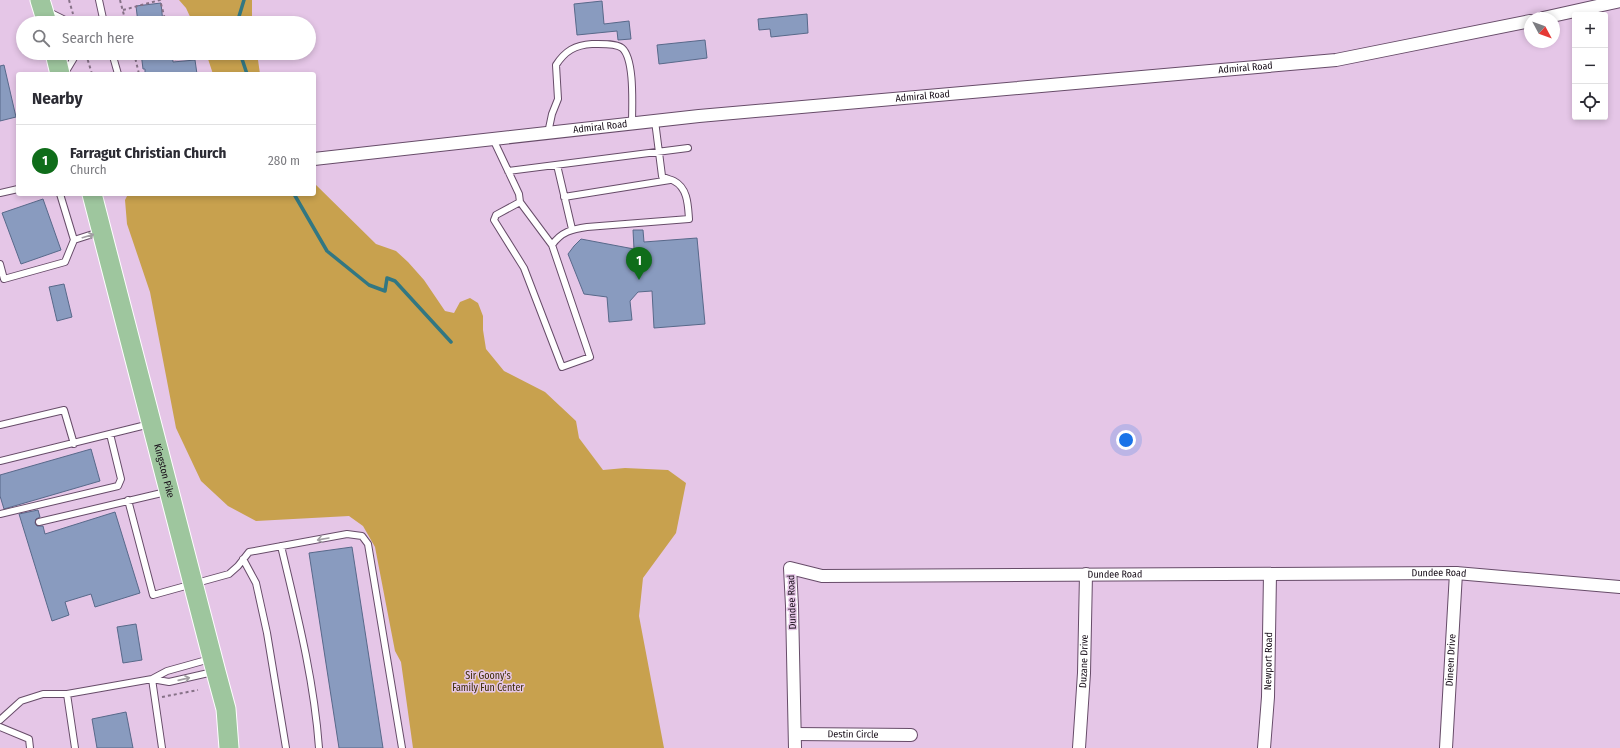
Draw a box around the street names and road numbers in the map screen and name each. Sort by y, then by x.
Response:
street label: Admiral Road [1218,60,1273,76]
street label: Admiral Road [895,88,950,105]
street label: Admiral Road [572,118,628,136]
street label: Kingston Pike [151,443,177,499]
street label: Dundee Road [1412,567,1467,580]
street label: Dundee Road [1088,568,1142,581]
street label: Dundee Road [785,574,799,630]
street label: Newport Road [1262,632,1275,690]
street label: Duzane Drive [1077,634,1091,688]
street label: Dineen Drive [1444,634,1459,687]
street label: Destin Circle [827,728,879,741]

